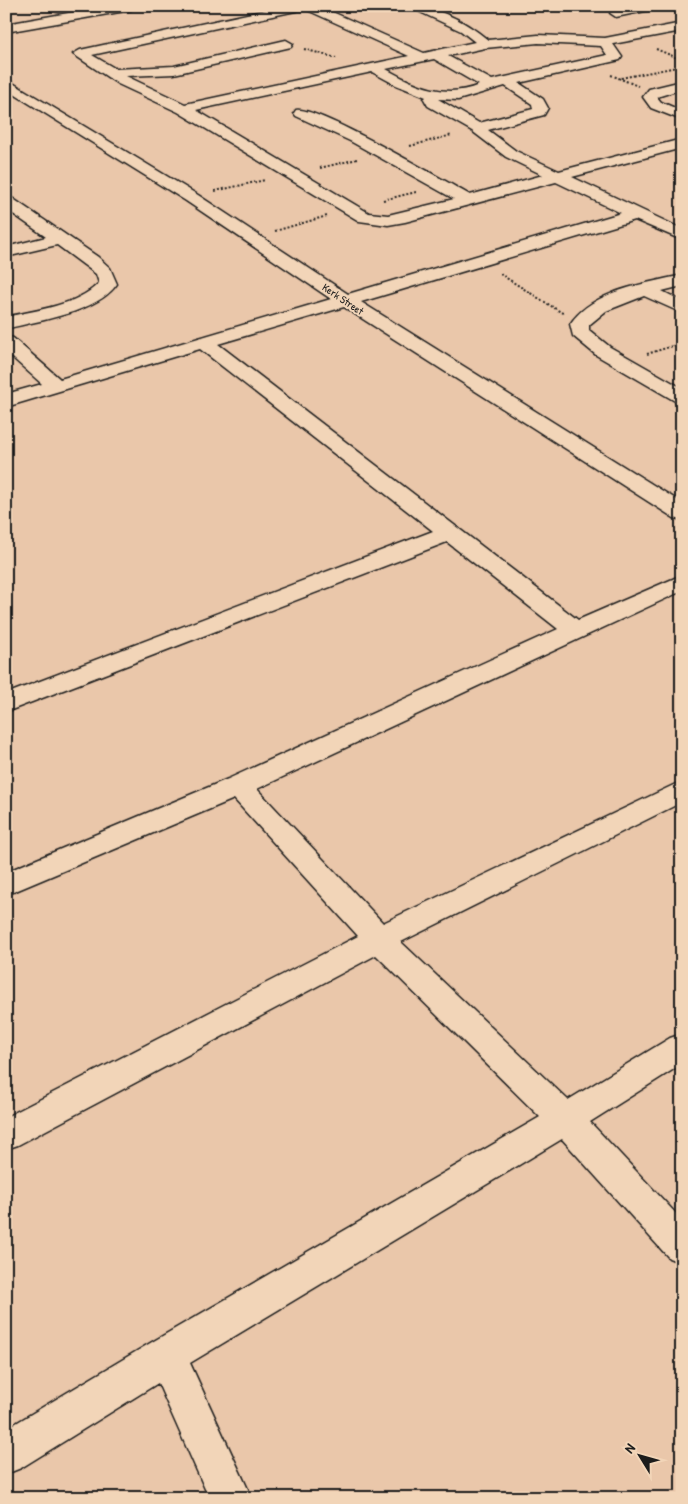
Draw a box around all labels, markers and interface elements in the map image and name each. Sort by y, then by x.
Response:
street label: Kerk Street [320,280,367,318]
north arrow [616,1432,666,1482]
text: N [619,1439,639,1457]

